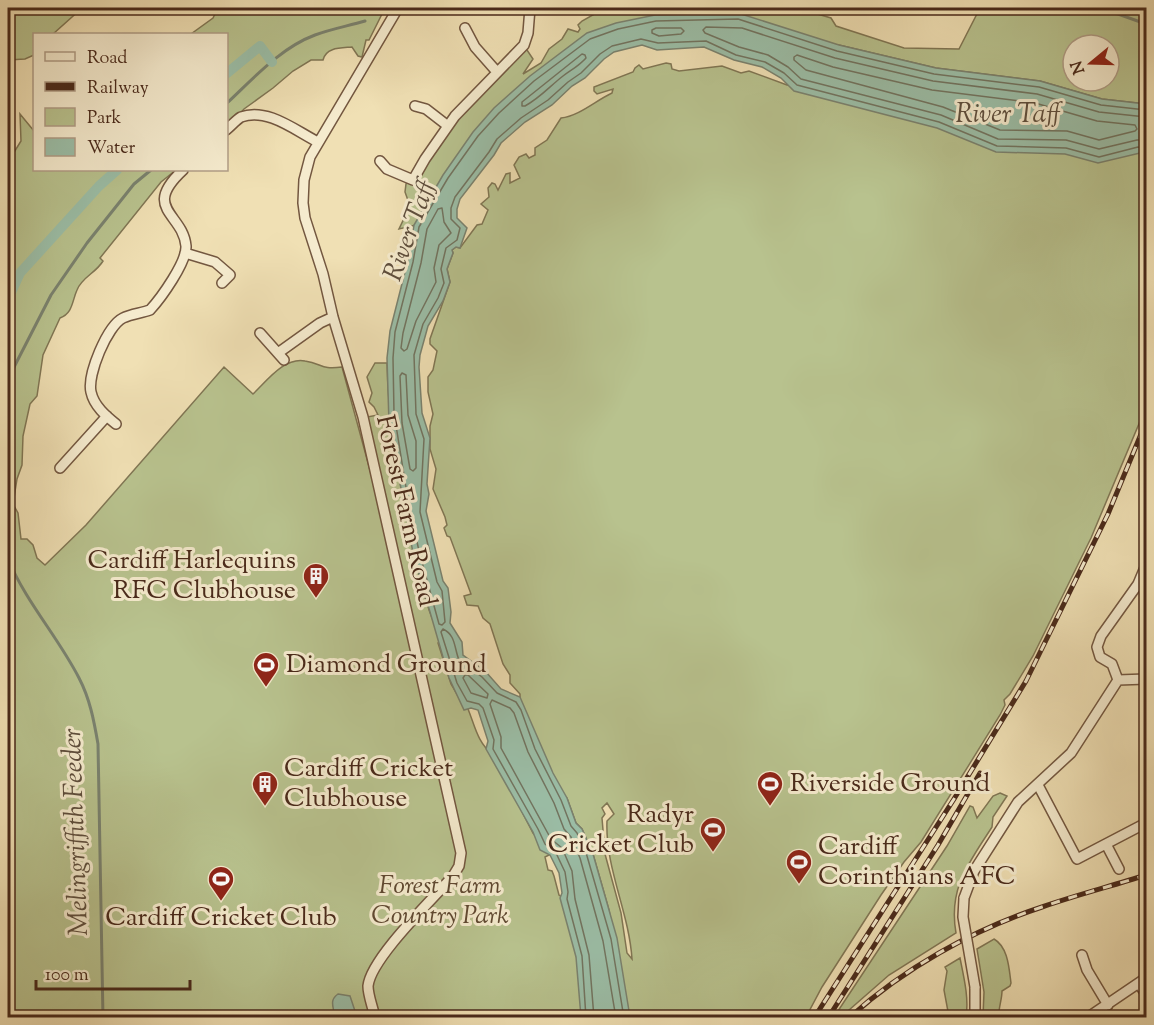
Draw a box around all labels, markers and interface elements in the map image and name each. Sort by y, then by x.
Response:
legend [33,33,228,171]
north arrow [1061,33,1121,93]
text: Road [87,46,127,72]
text: N [1066,57,1092,77]
text: Railway [87,76,149,102]
water label: River Taff [956,96,1063,135]
text: Park [87,106,122,132]
text: Water [87,136,136,162]
water label: River Taff [375,173,448,287]
street label: Forest Farm Road [365,412,445,611]
place label: Cardiff Harlequins RFC Clubhouse [88,543,296,610]
building icon: Cardiff Harlequins RFC Clubhouse [301,561,331,599]
place label: Diamond Ground [286,647,487,684]
sports icon: Diamond Ground [251,650,281,688]
water label: Melingriffith Feeder [54,727,100,937]
place label: Cardiff Cricket Clubhouse [284,751,453,818]
place label: Riverside Ground [790,766,991,803]
building icon: Cardiff Cricket Clubhouse [250,769,280,807]
sports icon: Riverside Ground [755,769,785,807]
place label: Radyr Cricket Club [548,797,694,864]
sports icon: Radyr Cricket Club [698,815,728,853]
place label: Cardiff Corinthians AFC [818,829,1016,896]
sports icon: Cardiff Corinthians AFC [784,847,814,885]
sports icon: Cardiff Cricket Club [206,864,236,902]
park label: Forest Farm Country Park [371,868,509,935]
place label: Cardiff Cricket Club [105,900,337,937]
scale bar [36,953,190,991]
text: 100 m [45,963,89,989]

